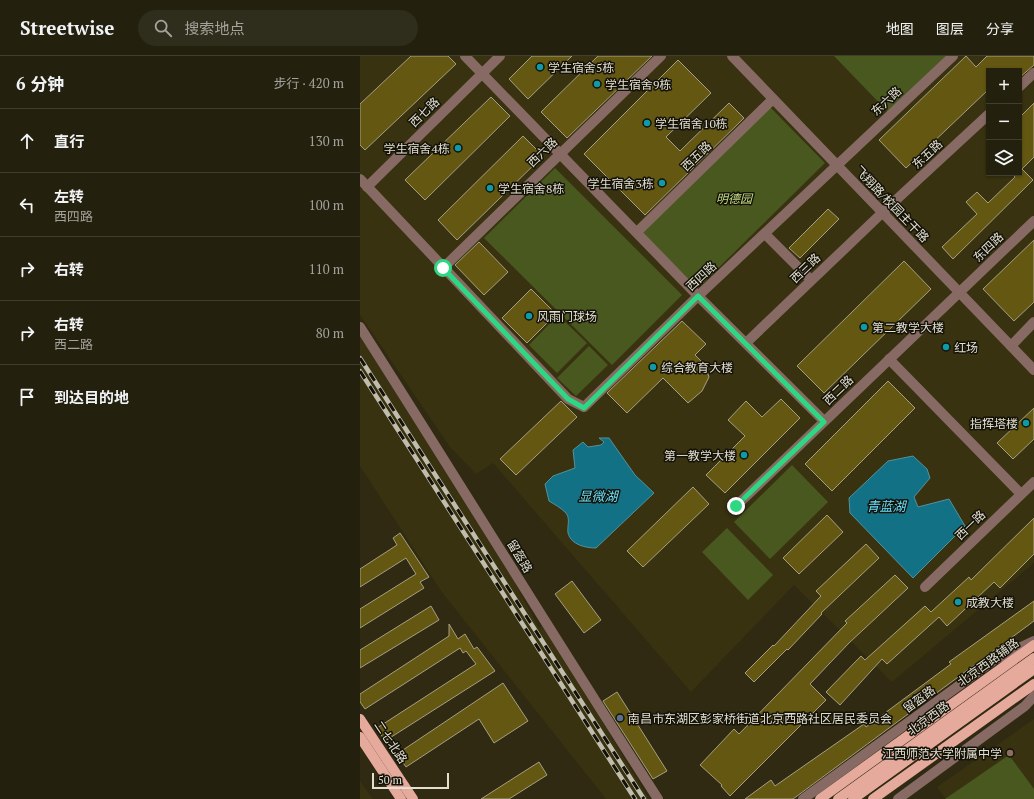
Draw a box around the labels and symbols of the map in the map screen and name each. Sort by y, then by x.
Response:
place label: 学生宿舍5栋 [548,60,614,75]
marker: 学生宿舍5栋 [535,62,545,72]
place label: 学生宿舍9栋 [605,77,671,92]
marker: 学生宿舍9栋 [592,79,602,89]
street label: 东六路 [868,83,904,119]
street label: 西七路 [406,94,442,130]
place label: 学生宿舍10栋 [655,116,728,131]
marker: 学生宿舍10栋 [642,118,652,128]
street label: 西六路 [524,134,560,170]
street label: 东五路 [909,136,945,172]
street label: 西五路 [678,138,714,174]
place label: 学生宿舍4栋 [384,141,450,156]
marker: 学生宿舍4栋 [453,143,463,153]
street label: 飞翔路/校园主干路 [852,163,932,245]
place label: 学生宿舍3栋 [588,176,654,191]
marker: 学生宿舍3栋 [657,178,667,188]
place label: 学生宿舍8栋 [498,181,564,196]
marker: 学生宿舍8栋 [485,183,495,193]
park label: 明德园 [716,191,754,206]
street label: 东四路 [970,229,1006,265]
street label: 西三路 [787,250,823,286]
street label: 西四路 [683,258,719,294]
route start [434,259,452,277]
place label: 风雨门球场 [537,309,597,324]
marker: 风雨门球场 [524,311,534,321]
place label: 第二教学大楼 [872,320,944,335]
marker: 第二教学大楼 [859,322,869,332]
place label: 红场 [954,340,978,355]
marker: 红场 [941,342,951,352]
place label: 综合教育大楼 [661,360,733,375]
marker: 综合教育大楼 [648,362,658,372]
street label: 西二路 [820,372,856,408]
place label: 指挥塔楼 [970,416,1018,431]
marker: 指挥塔楼 [1021,418,1031,428]
place label: 第一教学大楼 [664,448,736,463]
marker: 第一教学大楼 [739,450,749,460]
water label: 显微湖 [578,487,619,505]
route end [727,497,745,515]
water label: 青蓝湖 [866,497,907,515]
street label: 西一路 [952,507,988,543]
street label: 留盔路 [504,537,536,575]
place label: 成教大楼 [966,595,1014,610]
marker: 成教大楼 [953,597,963,607]
street label: 北京西路辅路 [954,635,1022,689]
street label: 留盔路 [900,682,938,716]
street label: 北京西路 [904,698,952,738]
place label: 南昌市东湖区彭家桥街道北京西路社区居民委员会 [628,711,892,726]
marker: 南昌市东湖区彭家桥街道北京西路社区居民委员会 [615,713,625,723]
street label: 二七北路 [371,718,411,766]
place label: 江西师范大学附属中学 [882,746,1002,761]
marker: 江西师范大学附属中学 [1005,748,1015,758]
scale bar [372,771,449,790]

